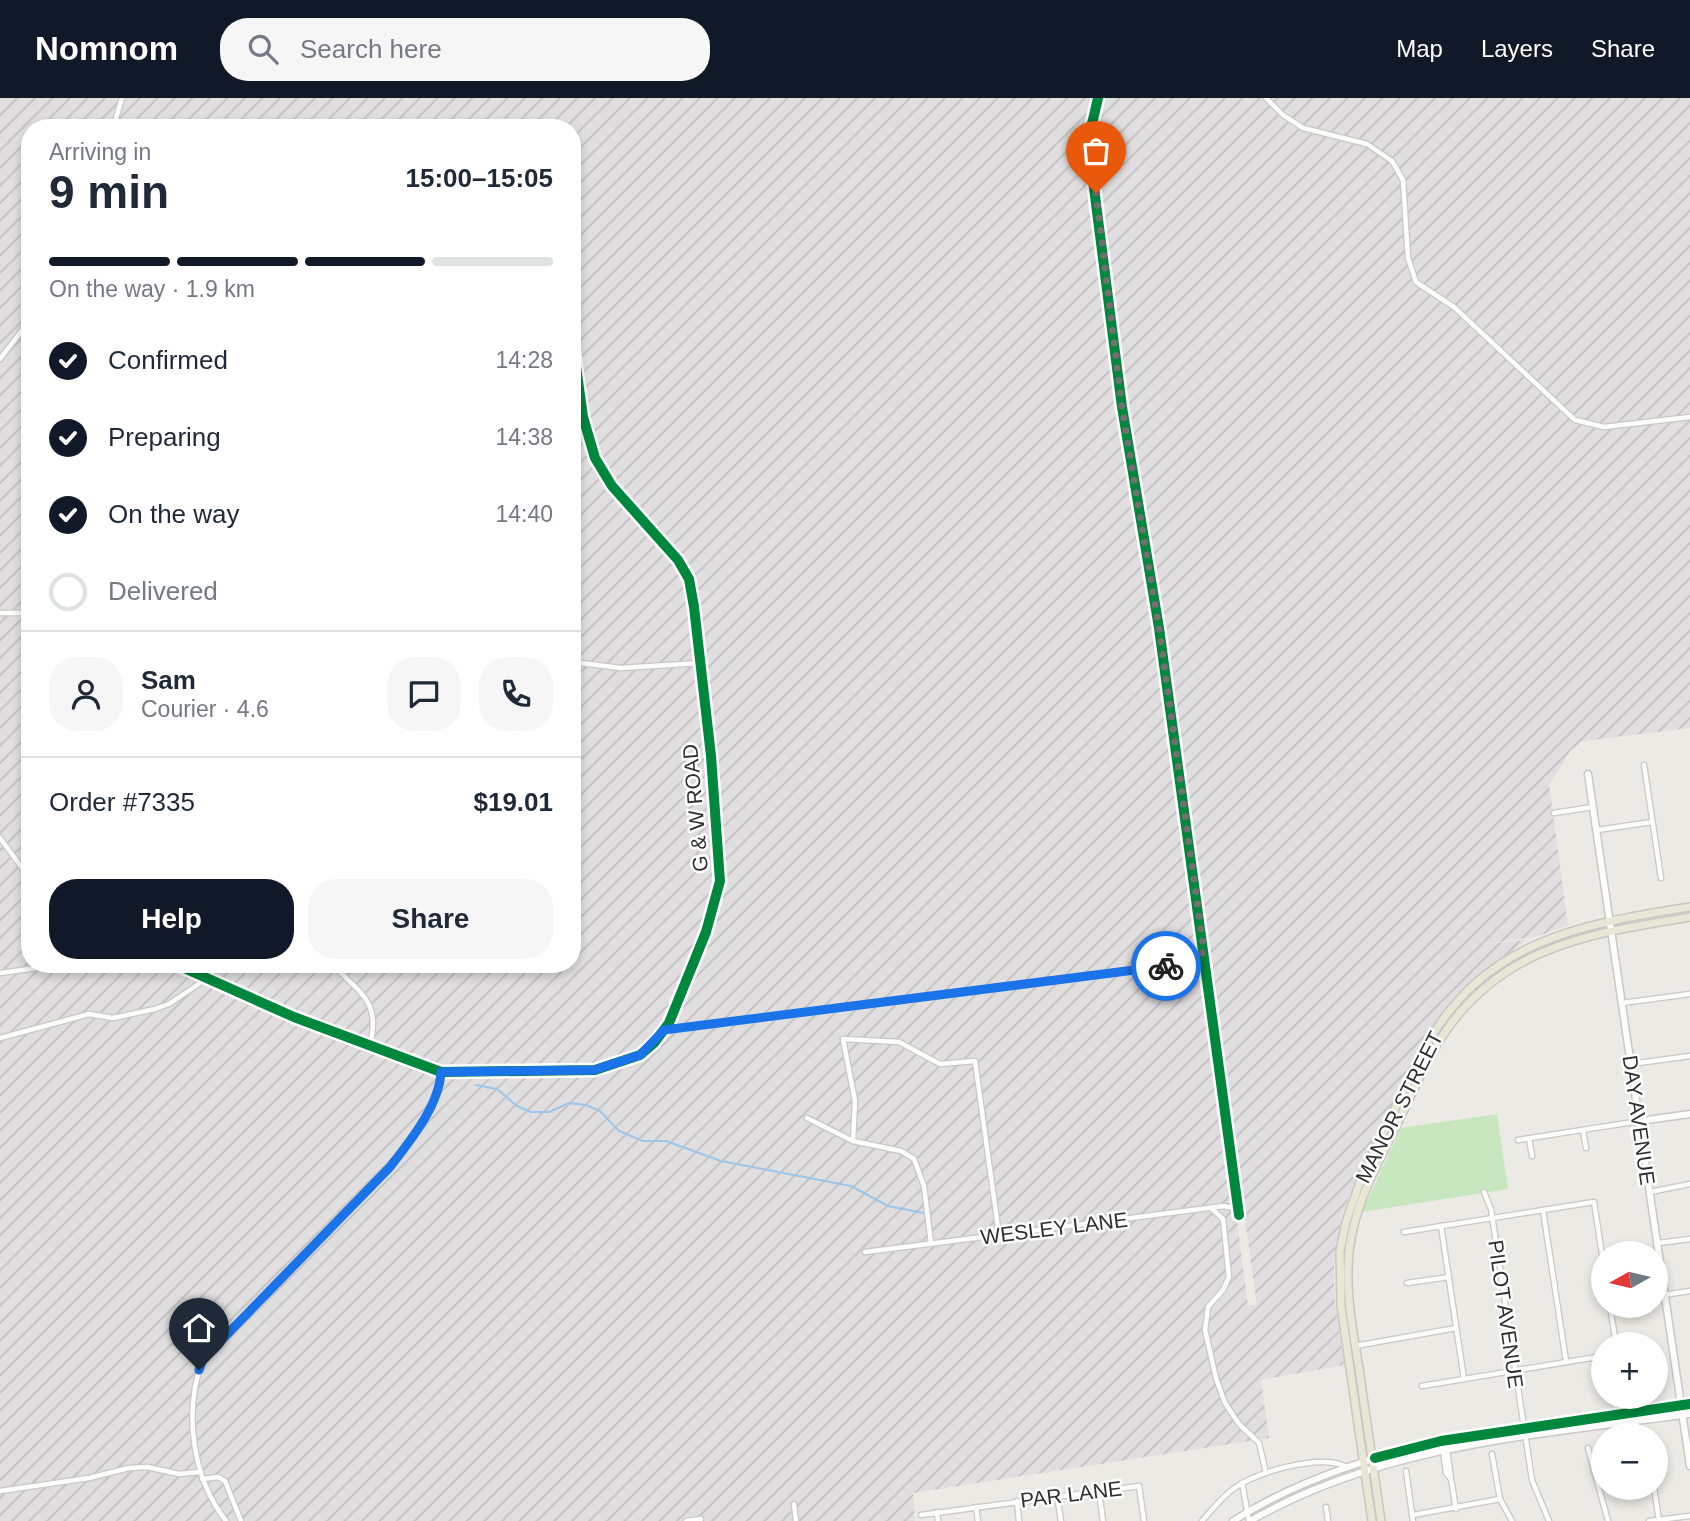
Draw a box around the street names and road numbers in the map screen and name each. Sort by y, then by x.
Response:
street label: G & W ROAD [678,743,712,873]
street label: MANOR STREET [1351,1027,1447,1187]
street label: DAY AVENUE [1619,1054,1659,1186]
street label: WESLEY LANE [979,1208,1129,1248]
street label: PILOT AVENUE [1484,1238,1528,1390]
street label: PAR LANE [1019,1476,1123,1512]

